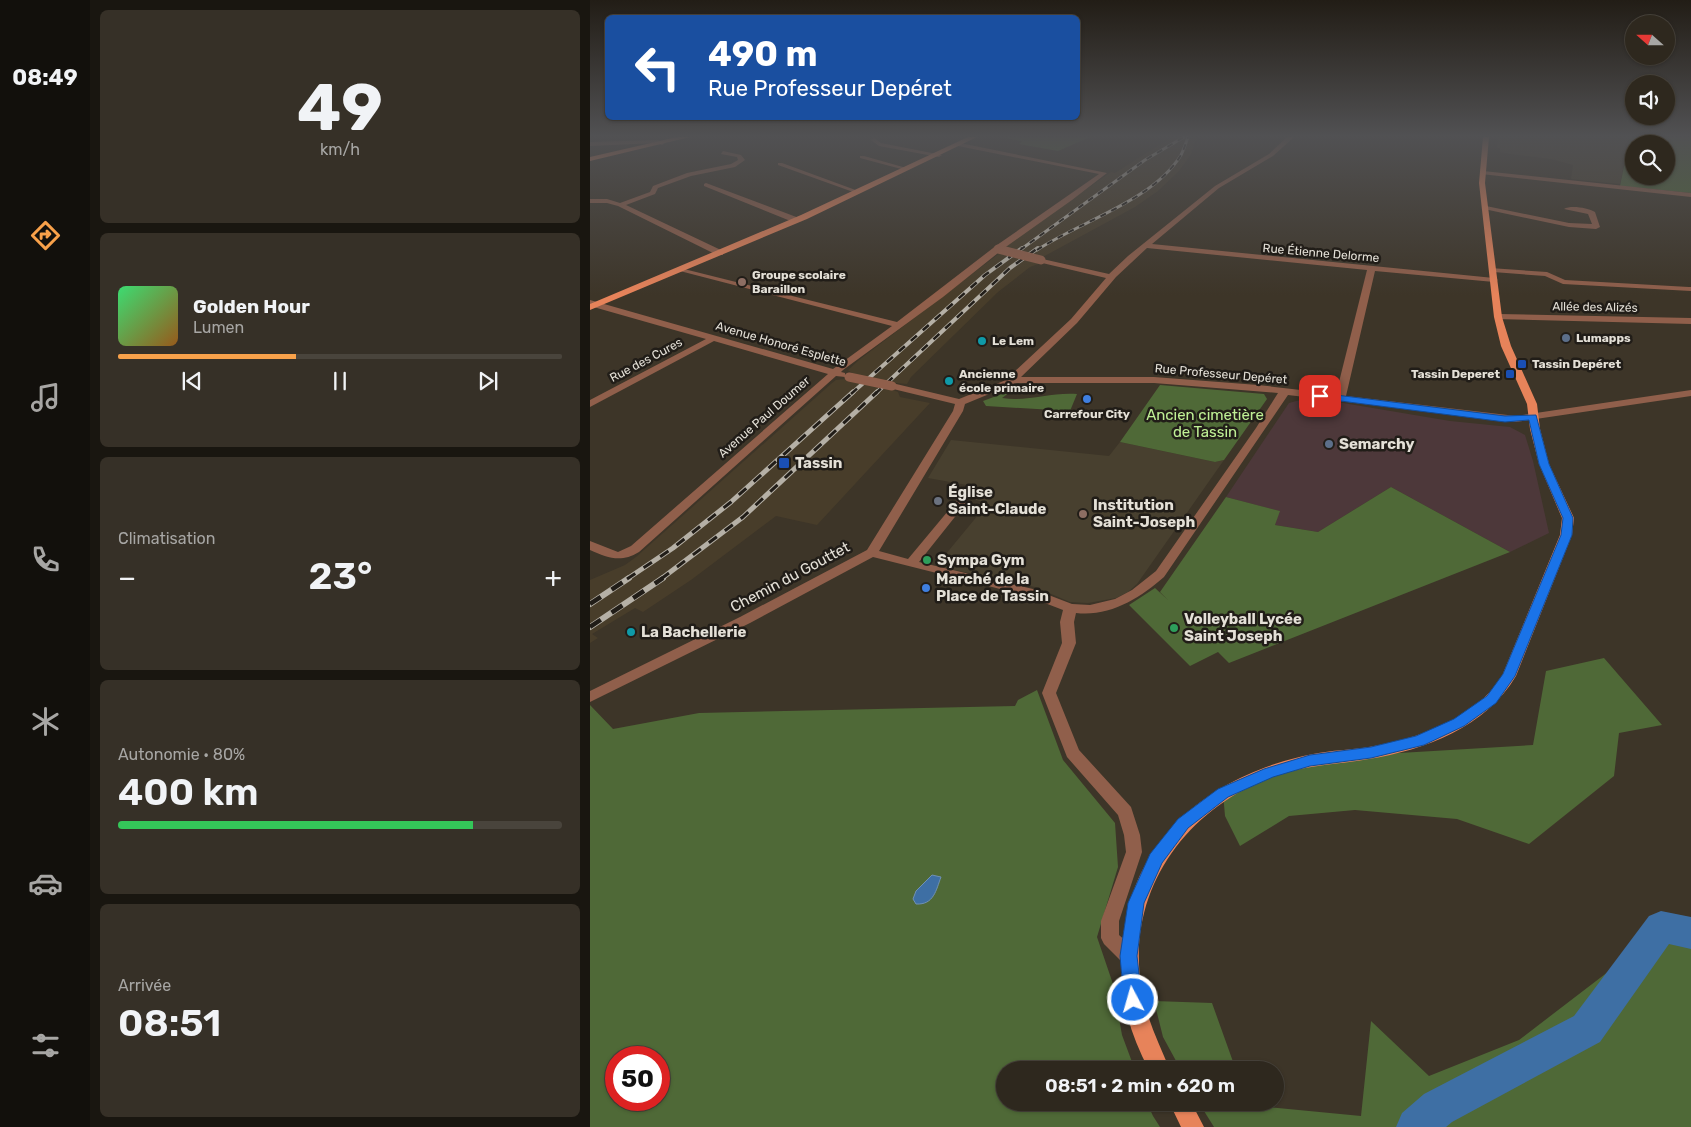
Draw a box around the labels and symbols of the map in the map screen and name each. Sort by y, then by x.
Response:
north arrow [1625,15,1675,65]
street label: Rue Étienne Delorme [1262,241,1380,265]
place label: Groupe scolaire Baraillon [752,268,846,296]
marker: Groupe scolaire Baraillon [736,276,748,288]
street label: Allée des Alizés [1552,299,1638,315]
street label: Avenue Honoré Esplette [714,319,848,369]
place label: Lumapps [1576,331,1631,345]
marker: Lumapps [1560,332,1572,344]
place label: Le Lem [992,334,1034,348]
street label: Rue des Cures [607,335,685,385]
marker: Le Lem [976,335,988,347]
place label: Tassin Depéret [1532,357,1621,371]
marker: Tassin Depéret [1516,358,1528,370]
street label: Rue Professeur Depéret [1154,361,1288,387]
place label: Ancienne école primaire [959,367,1044,395]
place label: Tassin Deperet [1411,367,1500,381]
marker: Tassin Deperet [1504,368,1516,380]
street label: Avenue Paul Doumer [715,373,813,461]
marker: Ancienne école primaire [943,375,955,387]
pin [1299,375,1341,417]
marker: Carrefour City [1081,393,1093,405]
park label: Ancien cimetière de Tassin [1146,406,1264,441]
place label: Carrefour City [1044,407,1130,421]
place label: Semarchy [1339,435,1415,453]
marker: Semarchy [1323,438,1335,450]
place label: Tassin [795,454,843,472]
marker: Tassin [777,456,791,470]
place label: Église Saint-Claude [948,483,1046,518]
marker: Église Saint-Claude [932,495,944,507]
place label: Institution Saint-Joseph [1093,496,1195,531]
marker: Institution Saint-Joseph [1077,508,1089,520]
street label: Chemin du Gouttet [727,538,853,616]
place label: Sympa Gym [937,551,1025,569]
marker: Sympa Gym [921,554,933,566]
place label: Marché de la Place de Tassin [936,570,1049,605]
marker: Marché de la Place de Tassin [920,582,932,594]
place label: Volleyball Lycée Saint Joseph [1184,610,1302,645]
marker: Volleyball Lycée Saint Joseph [1168,622,1180,634]
place label: La Bachellerie [641,623,747,641]
marker: La Bachellerie [625,626,637,638]
position arrow [1106,973,1158,1025]
speed limit sign: 50 [605,1046,670,1111]

